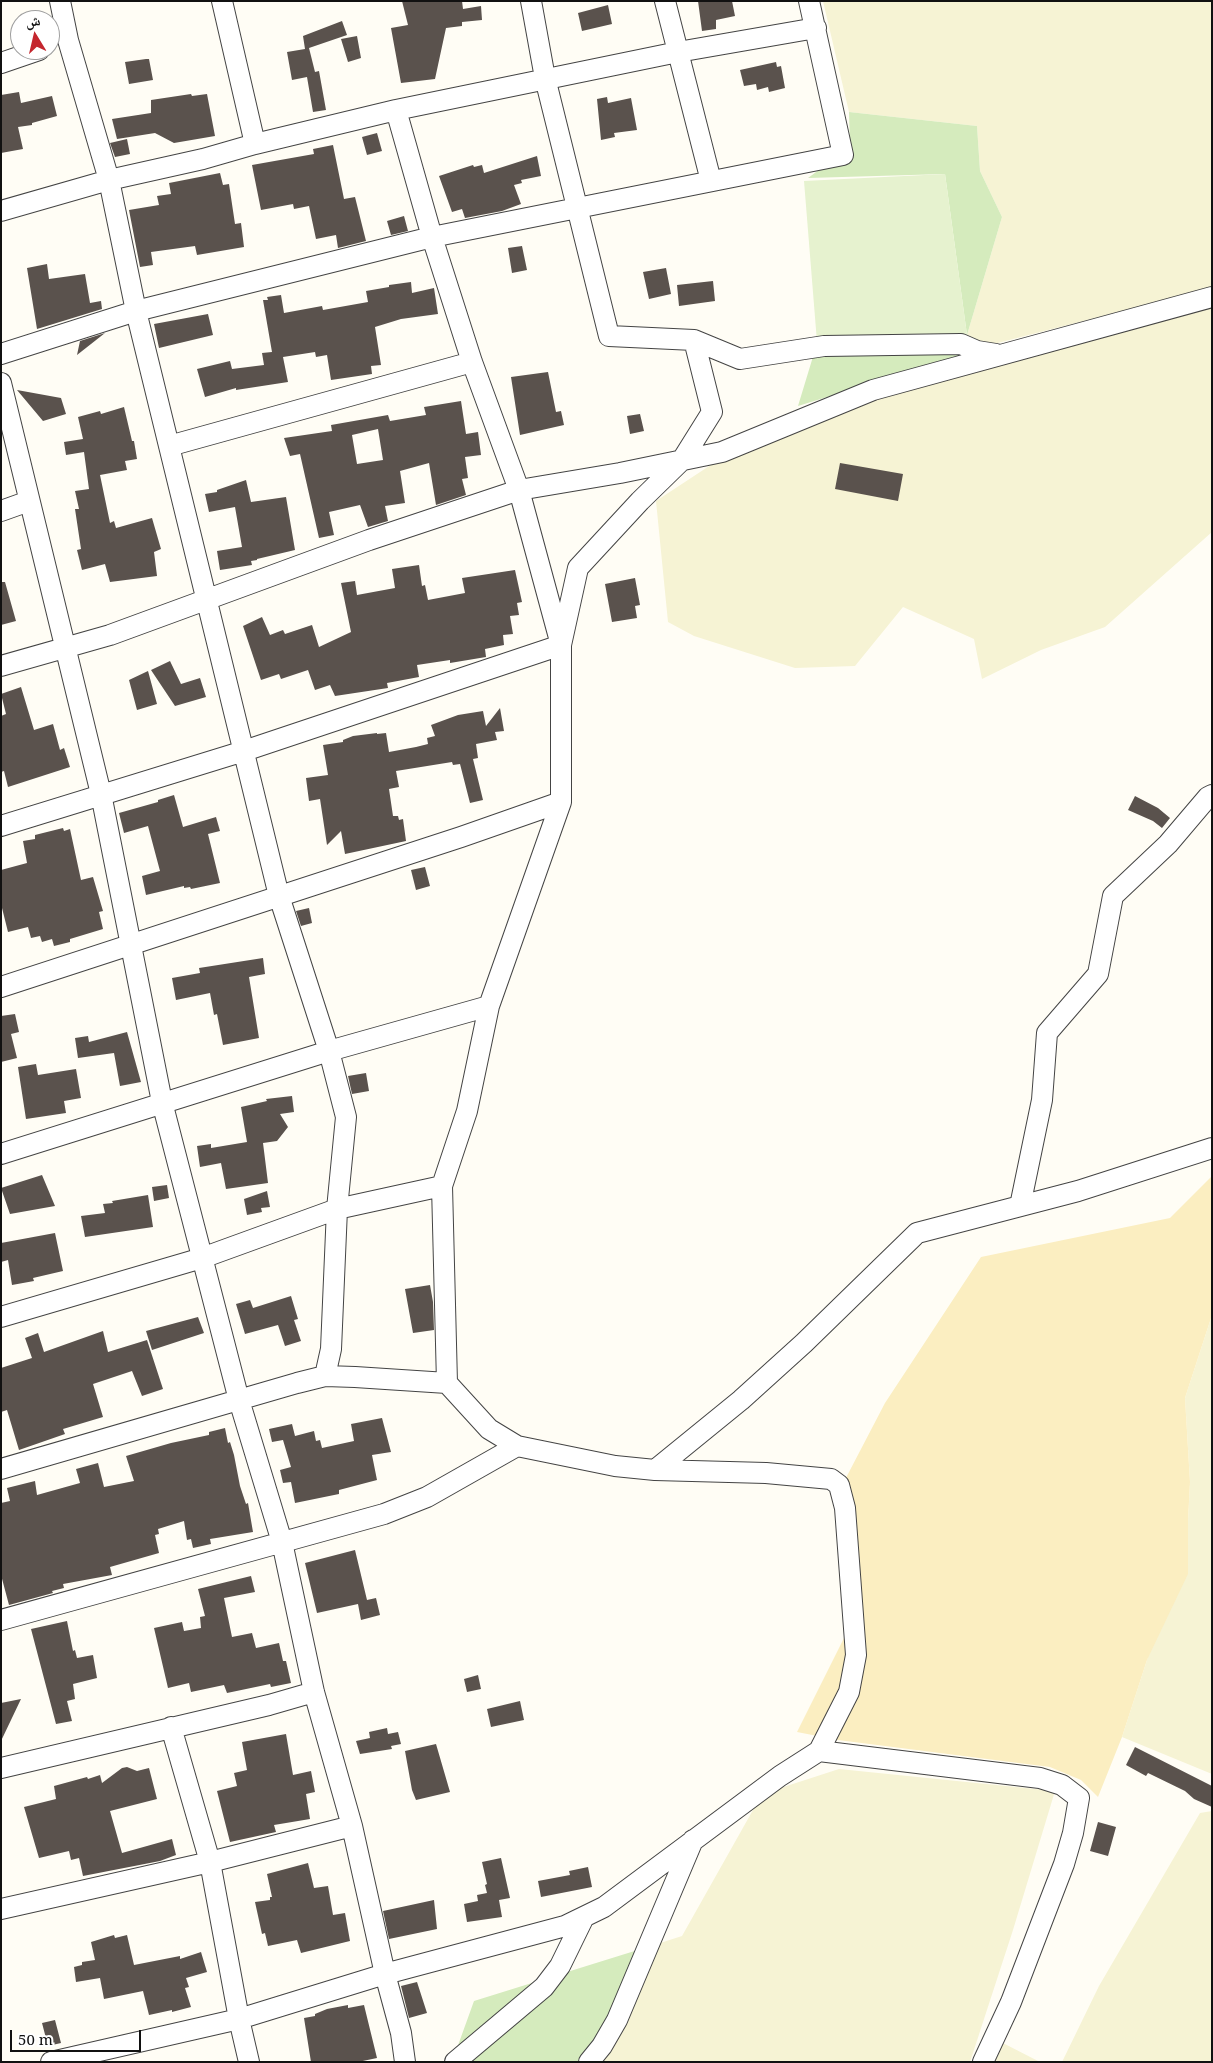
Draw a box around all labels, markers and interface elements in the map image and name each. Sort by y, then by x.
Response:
north arrow [10,10,60,60]
text: ش [24,10,42,31]
scale bar [12,2020,144,2052]
text: 50 m [18,2029,53,2049]

